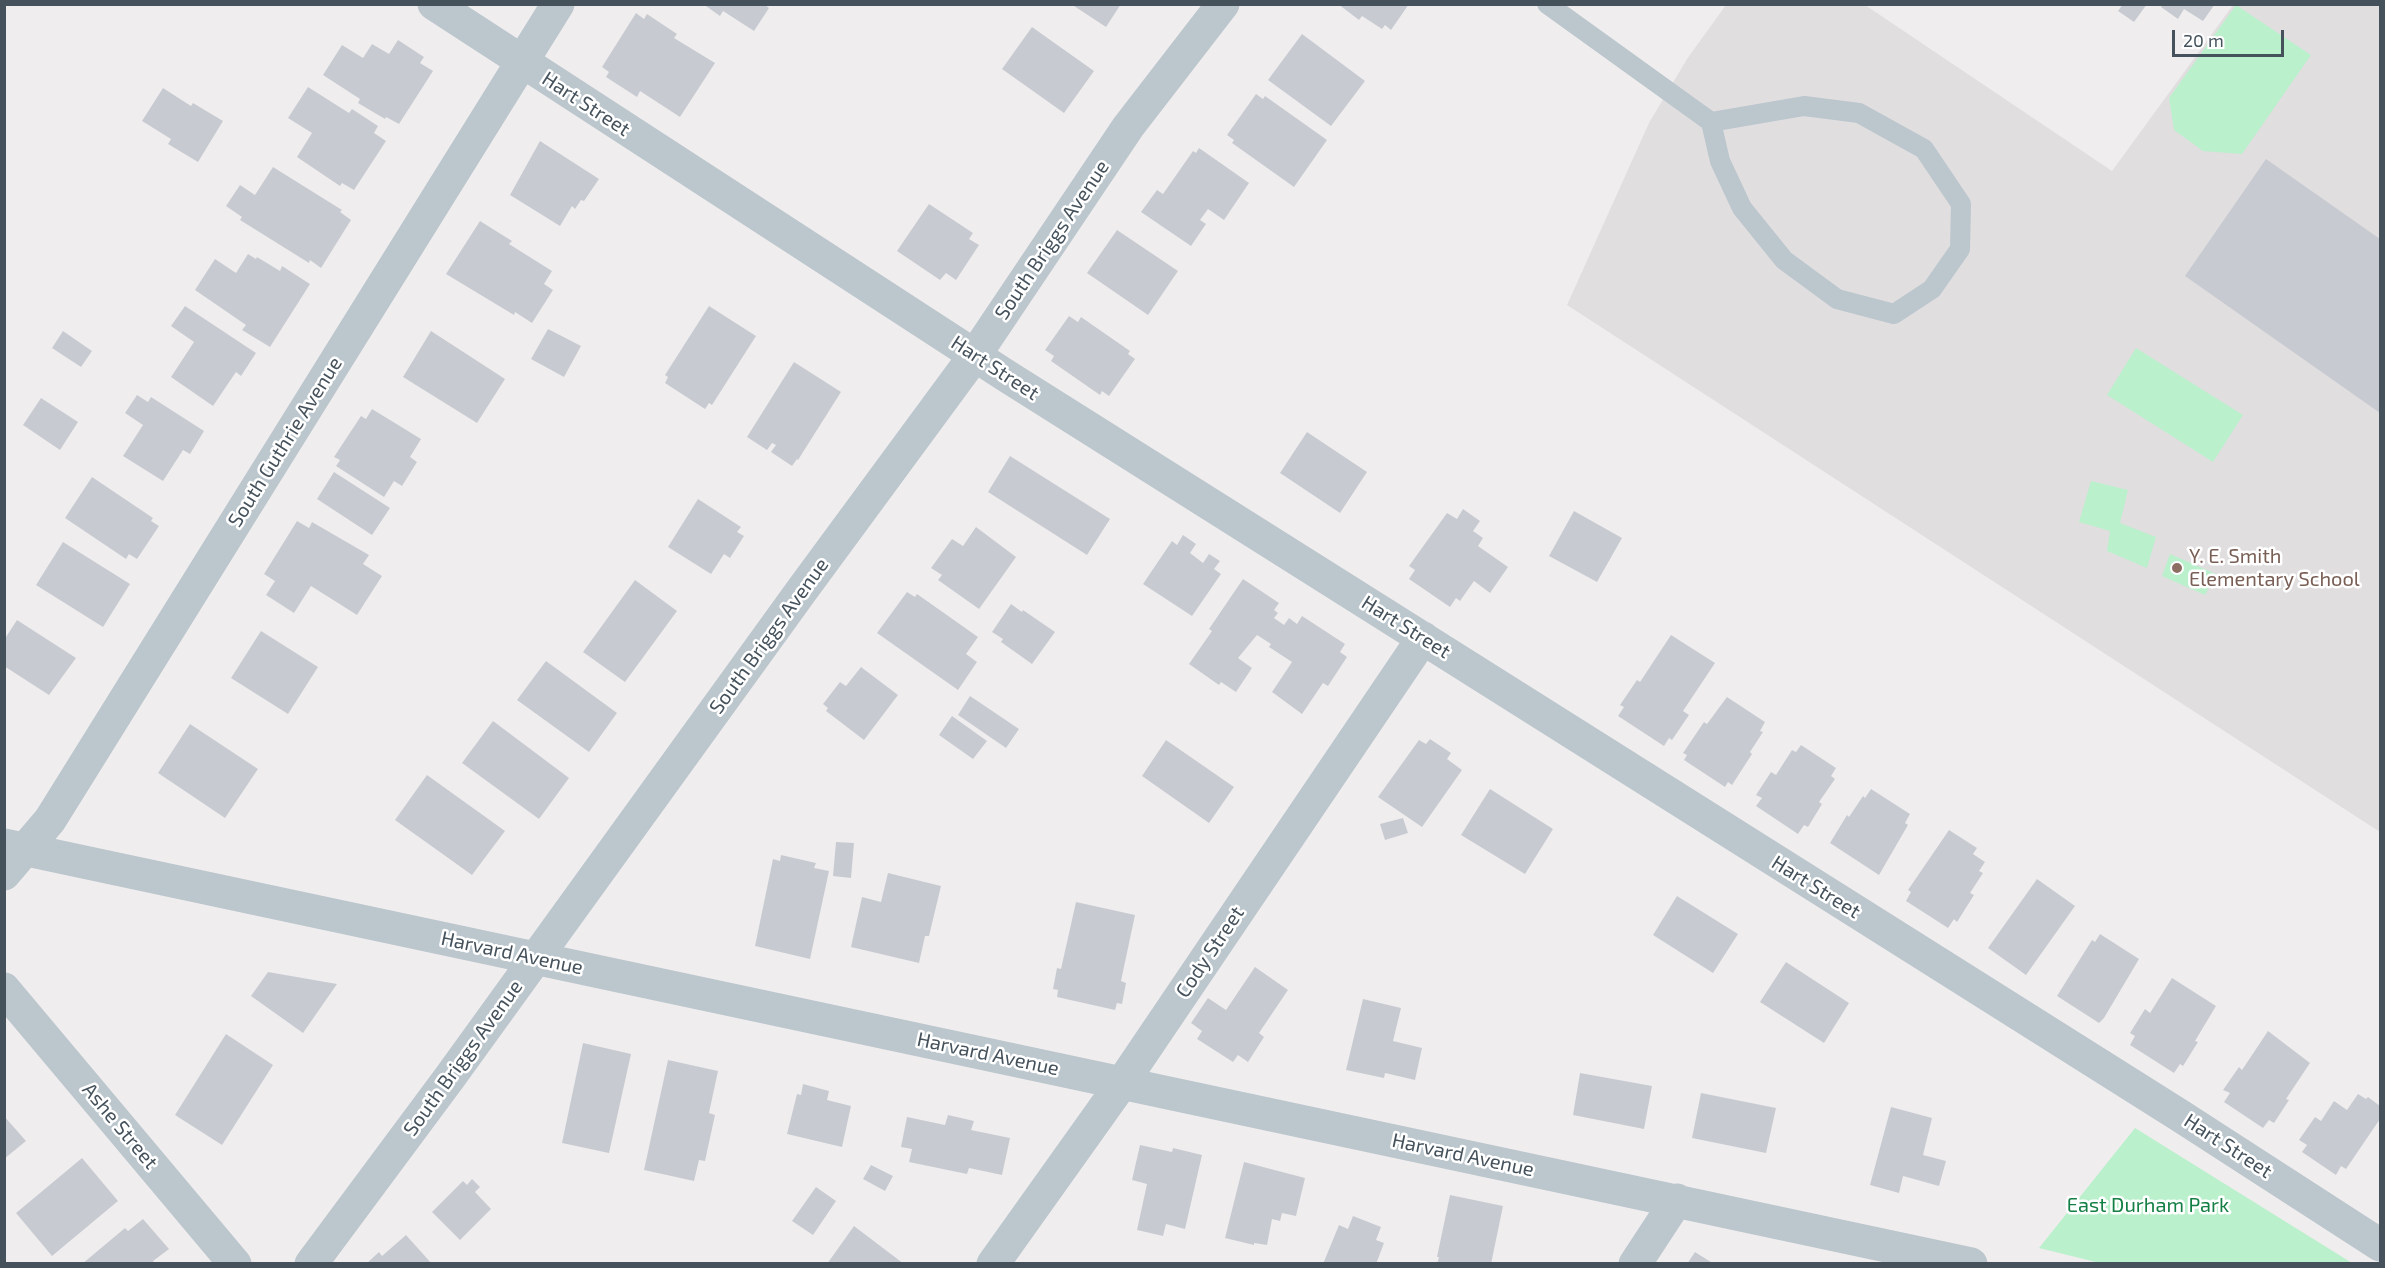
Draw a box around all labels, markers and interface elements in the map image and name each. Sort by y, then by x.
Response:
scale bar [2175,18,2288,56]
text: 20 m [2183,29,2224,51]
street label: Hart Street [538,67,634,141]
street label: South Briggs Avenue [990,156,1114,324]
street label: Hart Street [947,331,1043,405]
street label: South Guthrie Avenue [223,352,347,532]
place label: Y. E. Smith Elementary School [2189,544,2360,591]
street label: South Briggs Avenue [704,553,834,719]
marker: Y. E. Smith Elementary School [2170,561,2184,575]
street label: Hart Street [1357,590,1455,664]
street label: Hart Street [1767,850,1865,924]
street label: Cody Street [1171,902,1249,1002]
street label: Harvard Avenue [439,926,585,980]
street label: South Briggs Avenue [398,975,528,1141]
street label: Harvard Avenue [915,1027,1061,1081]
street label: Ashe Street [77,1078,163,1174]
street label: Hart Street [2180,1109,2276,1183]
street label: Harvard Avenue [1390,1128,1536,1182]
park label: East Durham Park [2067,1193,2229,1217]

